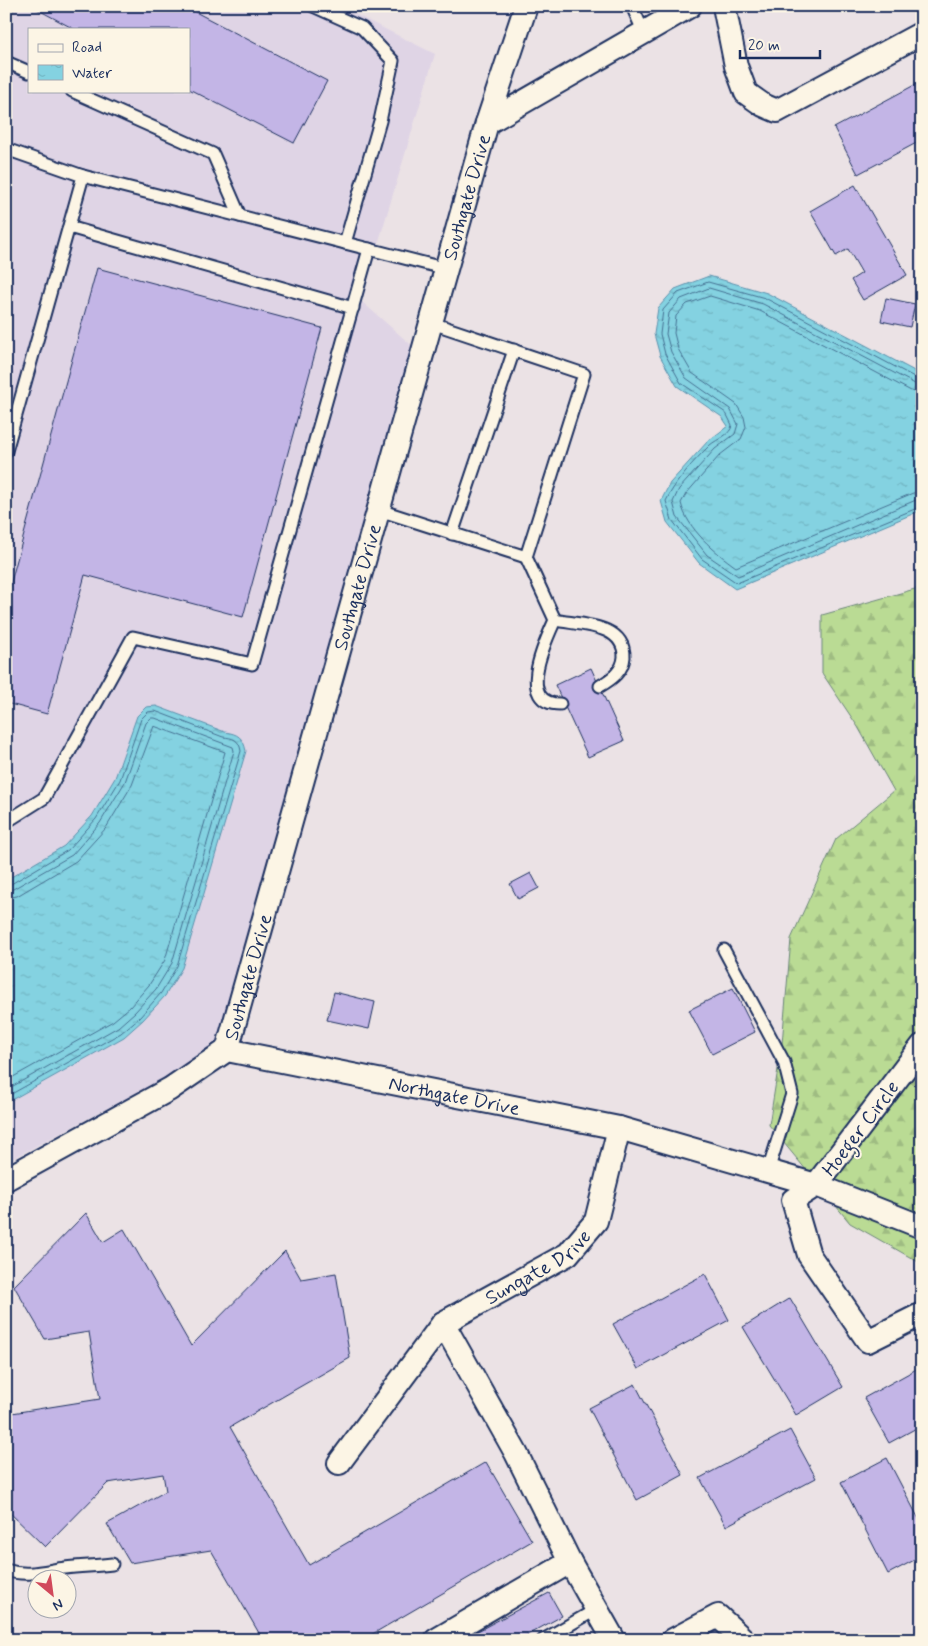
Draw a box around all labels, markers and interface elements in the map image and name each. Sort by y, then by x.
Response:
legend [28,28,190,92]
scale bar [740,28,820,60]
text: 20 m [748,36,780,56]
text: Road [72,38,102,58]
text: Water [72,64,112,84]
street label: Southgate Drive [437,131,498,264]
street label: Southgate Drive [328,521,389,654]
street label: Southgate Drive [218,911,280,1044]
street label: Northgate Drive [386,1070,522,1123]
street label: Hoeger Circle [816,1075,908,1184]
street label: Sungate Drive [481,1224,598,1312]
north arrow [28,1568,78,1618]
text: N [49,1594,66,1615]

